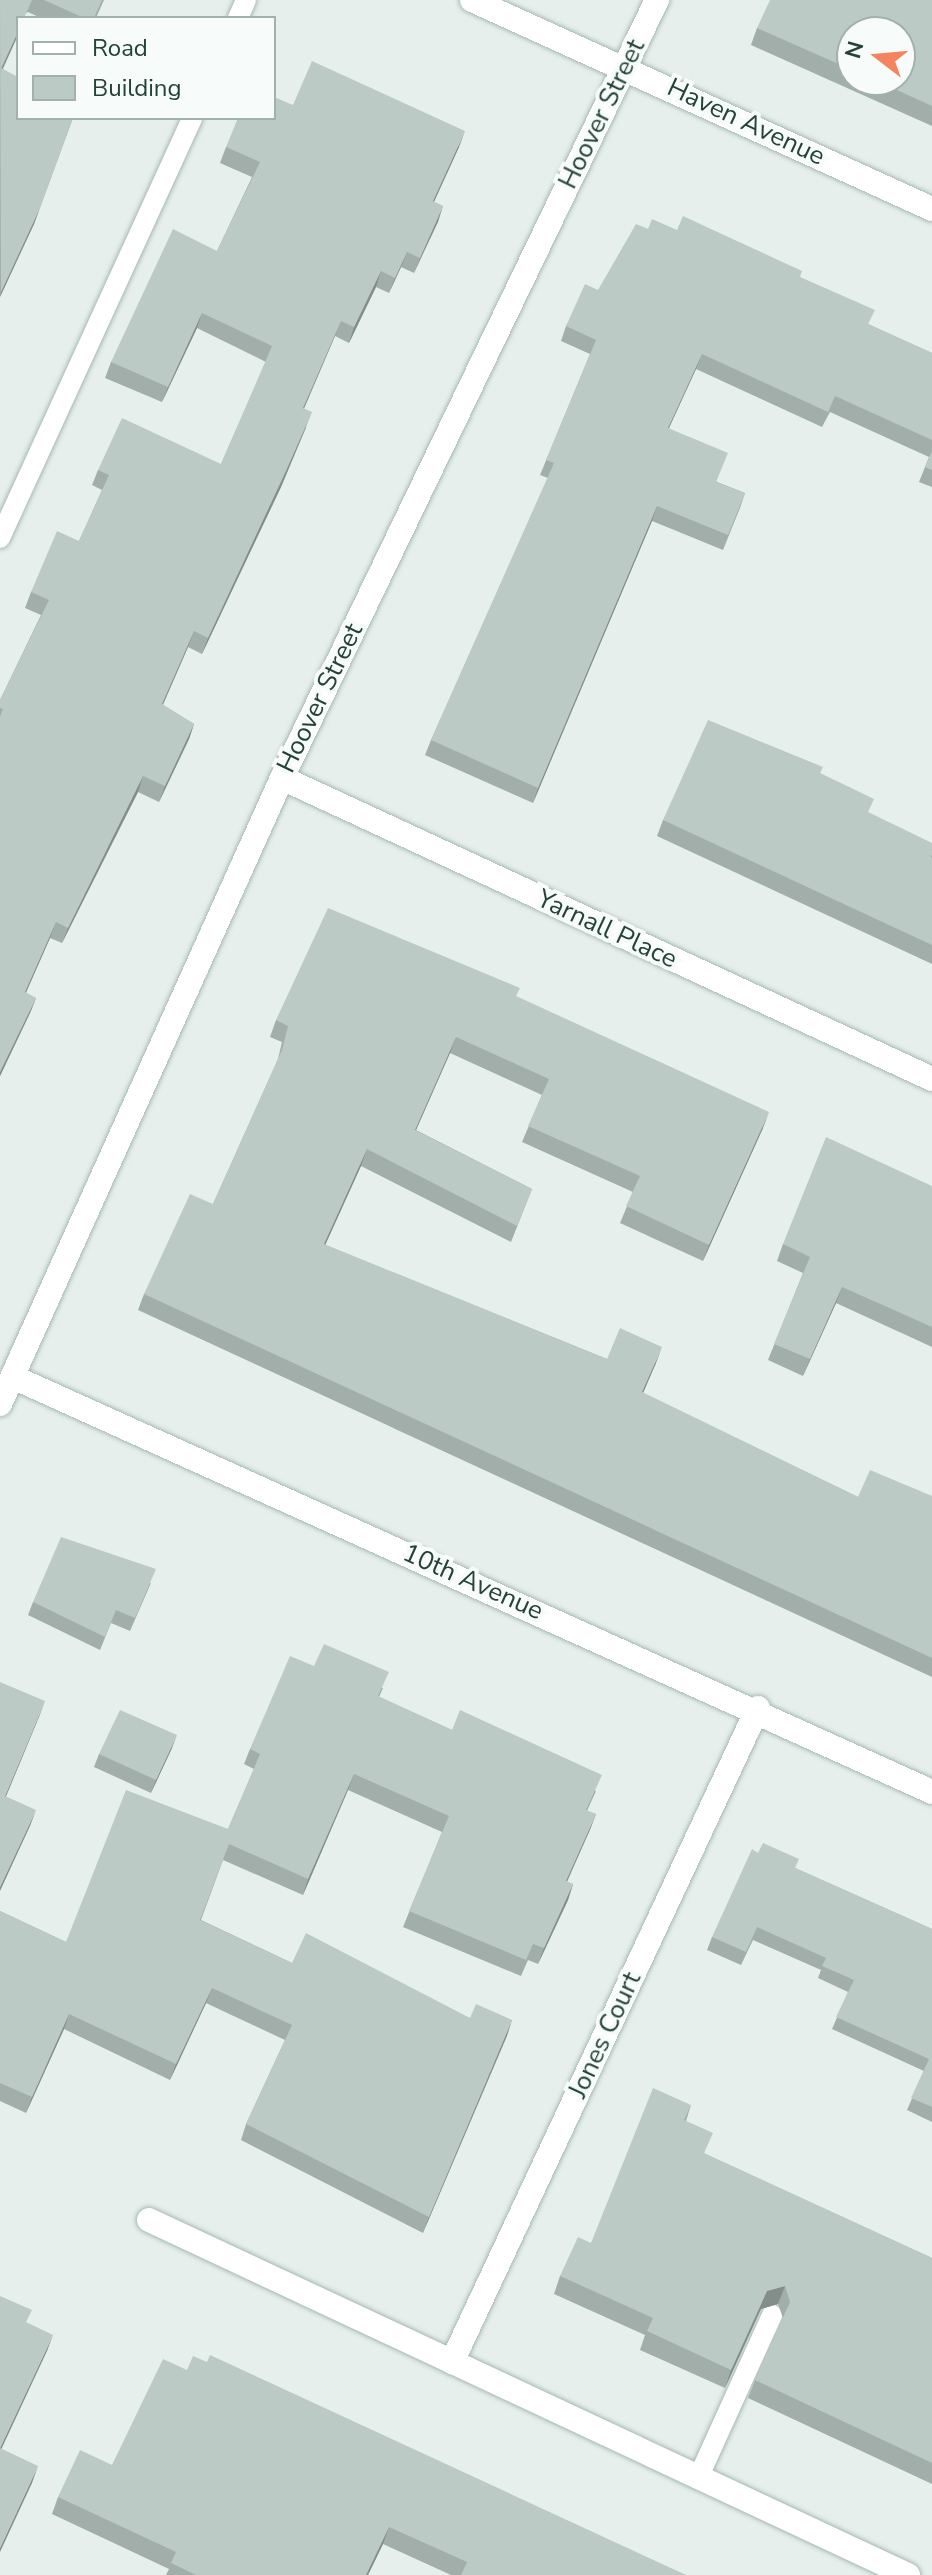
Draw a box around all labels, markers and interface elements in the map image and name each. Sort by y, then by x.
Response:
legend [16,16,276,120]
north arrow [836,16,916,96]
text: Road [92,32,148,64]
street label: Hoover Street [552,34,652,194]
text: N [838,38,872,62]
text: Building [92,72,182,104]
street label: Haven Avenue [662,72,830,172]
street label: Hoover Street [270,618,370,778]
street label: Yarnall Place [532,883,682,975]
street label: 10th Avenue [398,1537,548,1627]
street label: Jones Court [562,1967,648,2103]

